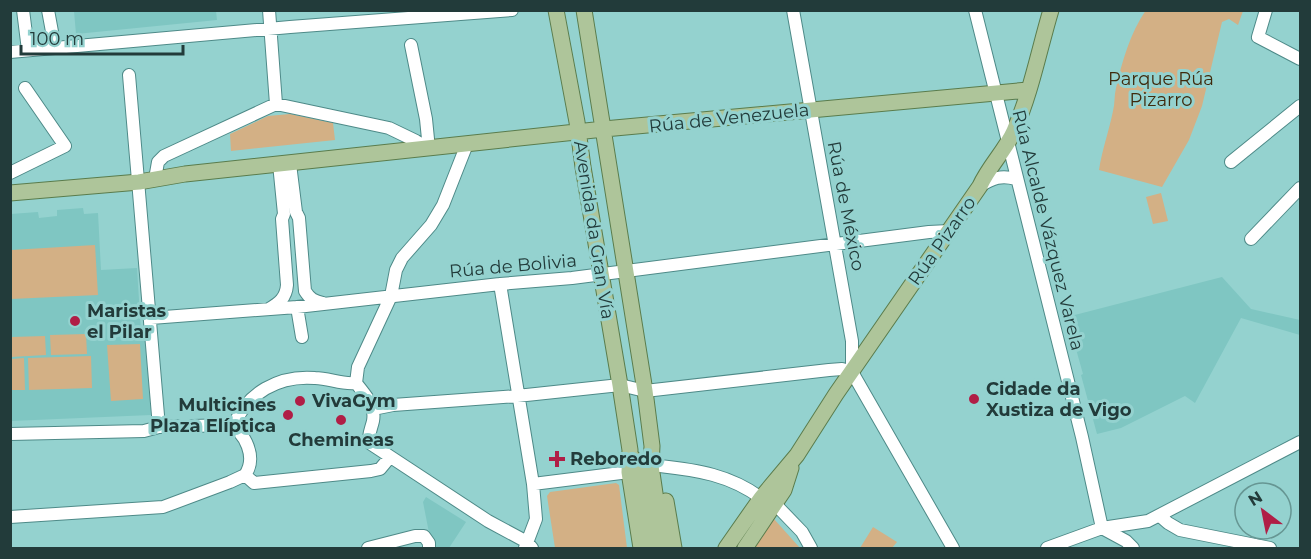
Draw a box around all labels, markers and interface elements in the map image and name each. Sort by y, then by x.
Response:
scale bar [21,18,183,56]
text: 100 m [30,28,84,50]
park label: Parque Rúa Pizarro [1108,68,1214,111]
street label: Rúa de Venezuela [648,99,810,137]
street label: Rúa Alcalde Vázquez Varela [1007,107,1089,353]
street label: Avenida da Gran Vía [569,139,619,321]
street label: Rúa de México [823,139,869,273]
street label: Rúa Pizarro [903,192,981,290]
street label: Rúa de Bolivia [448,249,578,283]
place label: Maristas el Pilar [87,300,167,343]
marker: Maristas el Pilar [68,314,82,328]
place label: Cidade da Xustiza de Vigo [986,378,1132,421]
place label: VivaGym [311,390,396,412]
marker: Cidade da Xustiza de Vigo [967,392,981,406]
place label: Multicines Plaza Elíptica [150,394,276,437]
marker: VivaGym [293,394,307,408]
marker: Multicines Plaza Elíptica [281,408,295,422]
marker: Chemineas [334,413,348,427]
place label: Chemineas [288,429,394,451]
place label: Reboredo [570,448,662,470]
marker: Reboredo [548,450,566,468]
north arrow [1233,481,1293,541]
text: N [1245,487,1266,510]

